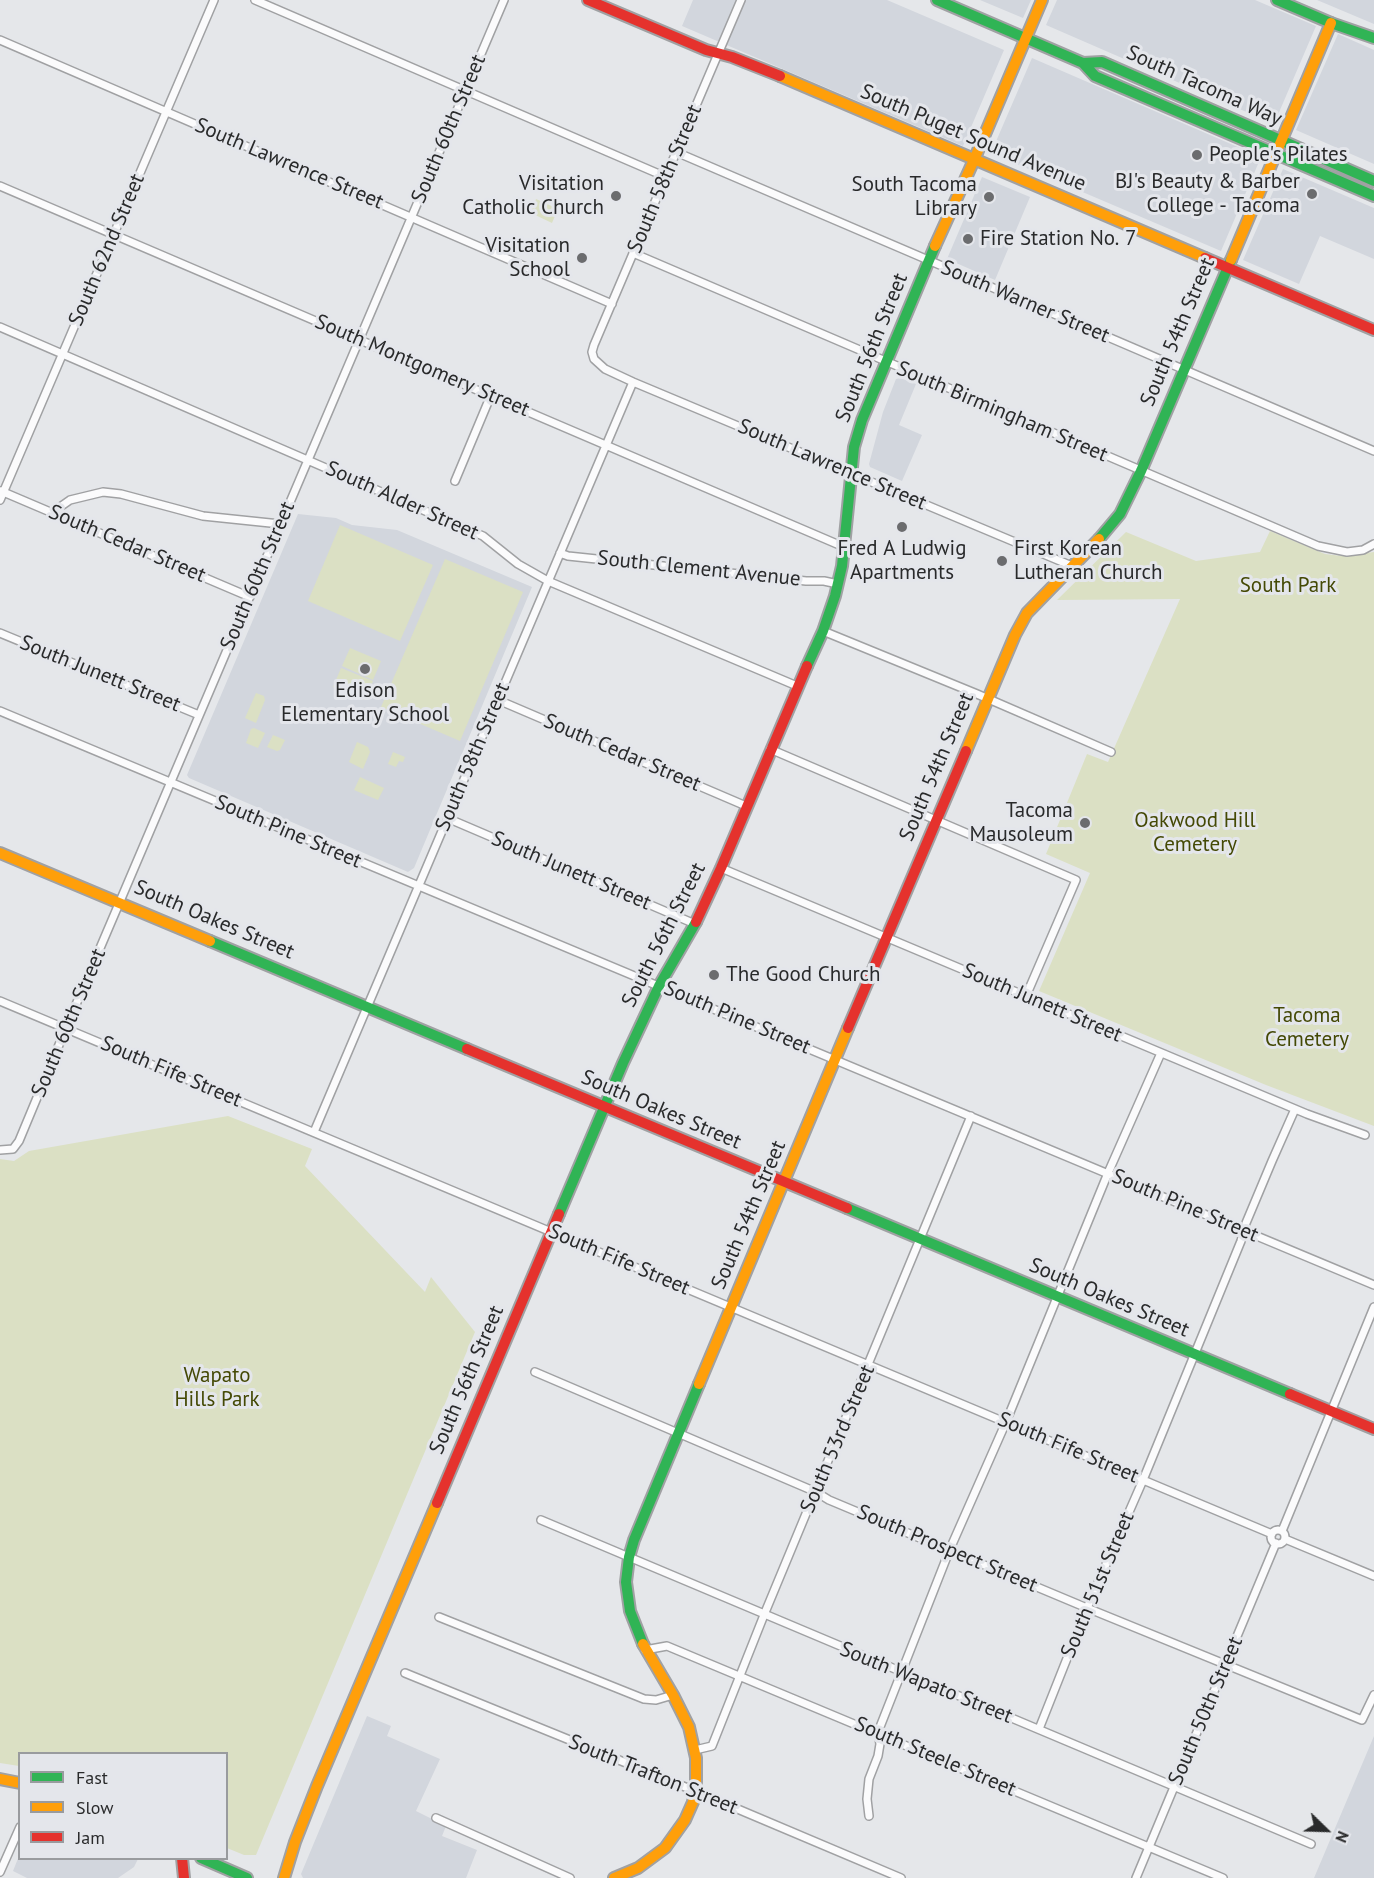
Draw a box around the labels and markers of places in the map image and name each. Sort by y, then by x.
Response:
place label: People's Pilates [1209,142,1348,168]
marker: People's Pilates [1190,148,1204,162]
place label: BJ's Beauty & Barber College - Tacoma [1115,169,1300,219]
place label: Visitation Catholic Church [462,171,604,221]
place label: South Tacoma Library [851,172,977,222]
marker: BJ's Beauty & Barber College - Tacoma [1305,187,1319,201]
marker: Visitation Catholic Church [609,189,623,203]
marker: South Tacoma Library [982,190,996,204]
place label: Fire Station No. 7 [980,226,1136,252]
marker: Fire Station No. 7 [961,232,975,246]
place label: Visitation School [485,233,570,283]
marker: Visitation School [575,251,589,265]
marker: Fred A Ludwig Apartments [895,520,909,534]
place label: Fred A Ludwig Apartments [838,536,966,586]
place label: First Korean Lutheran Church [1014,536,1163,586]
marker: First Korean Lutheran Church [995,554,1009,568]
marker: Edison Elementary School [358,662,372,676]
place label: Edison Elementary School [281,678,449,728]
place label: Tacoma Mausoleum [969,798,1073,848]
marker: Tacoma Mausoleum [1078,816,1092,830]
place label: The Good Church [726,962,881,988]
marker: The Good Church [707,968,721,982]

